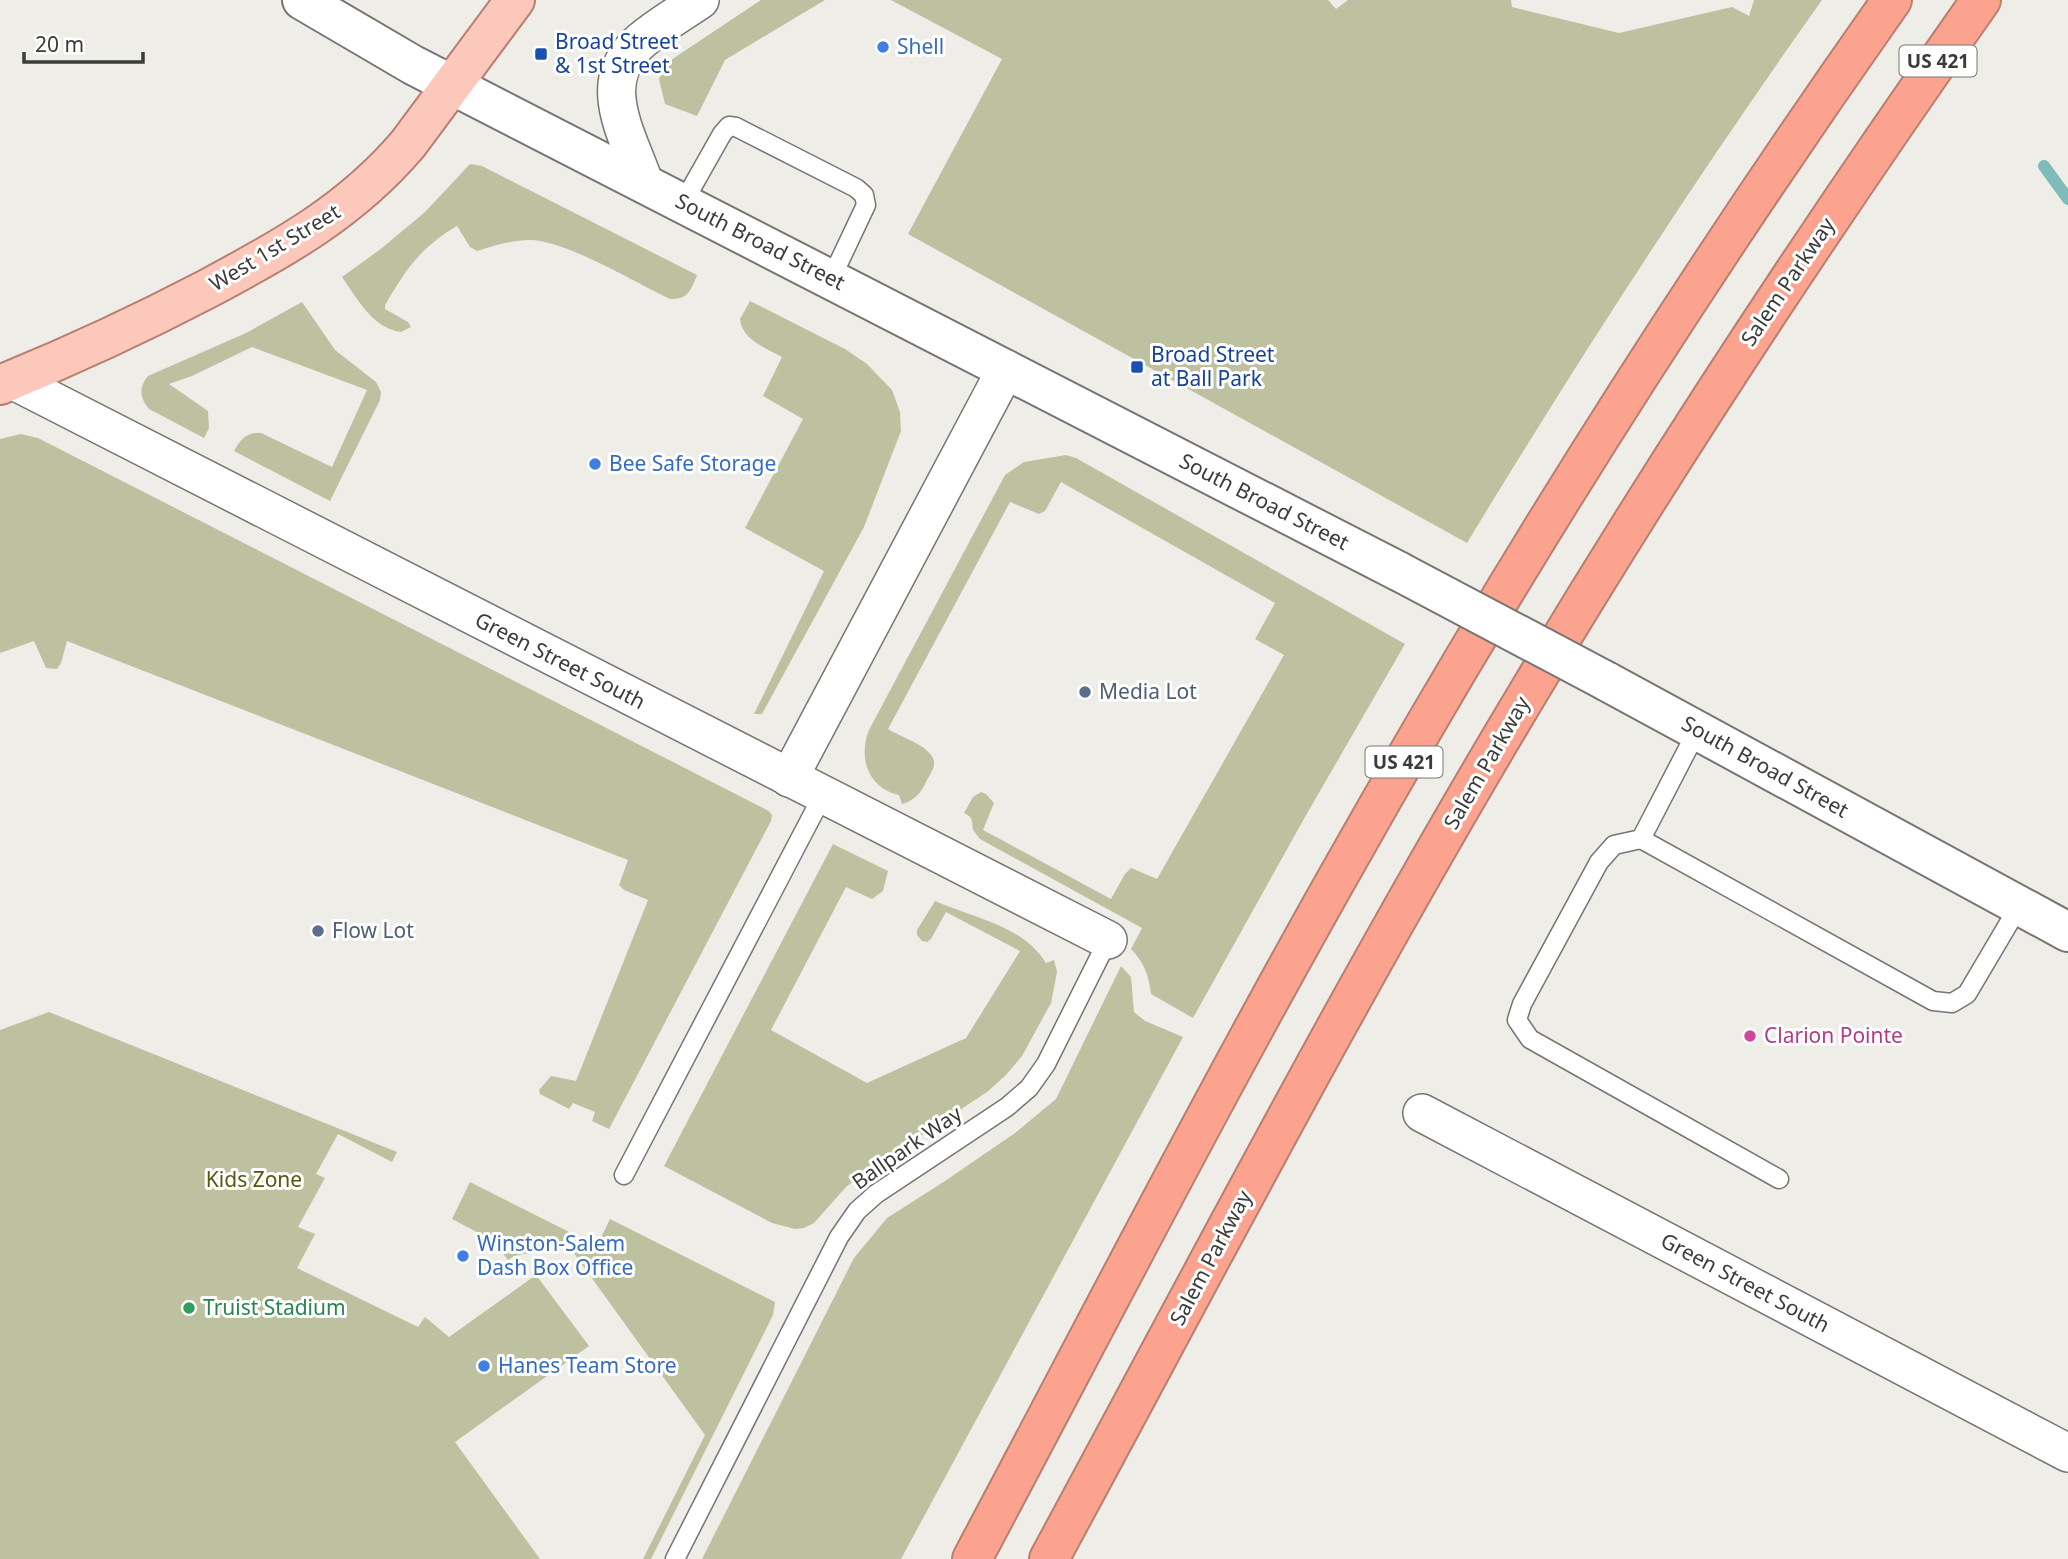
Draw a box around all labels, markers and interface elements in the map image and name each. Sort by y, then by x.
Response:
scale bar [24,21,144,65]
place label: Broad Street & 1st Street [555,27,679,79]
text: 20 m [35,30,84,58]
place label: Shell [897,32,944,60]
marker: Shell [875,39,891,55]
road number: US 421 [1899,45,1976,76]
marker: Broad Street & 1st Street [533,46,549,62]
street label: South Broad Street [671,186,850,296]
street label: West 1st Street [204,197,345,297]
street label: Salem Parkway [1734,212,1841,351]
place label: Broad Street at Ball Park [1151,340,1275,392]
marker: Broad Street at Ball Park [1129,359,1145,375]
street label: South Broad Street [1175,446,1354,556]
place label: Bee Safe Storage [609,449,776,477]
marker: Bee Safe Storage [587,456,603,472]
street label: Green Street South [471,605,650,715]
place label: Media Lot [1099,677,1197,705]
marker: Media Lot [1077,684,1093,700]
street label: Salem Parkway [1437,691,1536,834]
street label: South Broad Street [1677,709,1854,824]
road number: US 421 [1366,747,1442,778]
place label: Flow Lot [332,916,414,944]
marker: Flow Lot [310,923,326,939]
place label: Clarion Pointe [1764,1021,1903,1049]
marker: Clarion Pointe [1742,1028,1758,1044]
street label: Ballpark Way [846,1099,967,1195]
park label: Kids Zone [206,1165,302,1193]
street label: Salem Parkway [1163,1185,1258,1330]
street label: Green Street South [1656,1226,1835,1338]
place label: Winston-Salem Dash Box Office [477,1229,633,1281]
marker: Winston-Salem Dash Box Office [455,1248,471,1264]
place label: Truist Stadium [203,1293,346,1321]
marker: Truist Stadium [181,1300,197,1316]
place label: Hanes Team Store [498,1351,677,1379]
marker: Hanes Team Store [476,1358,492,1374]

